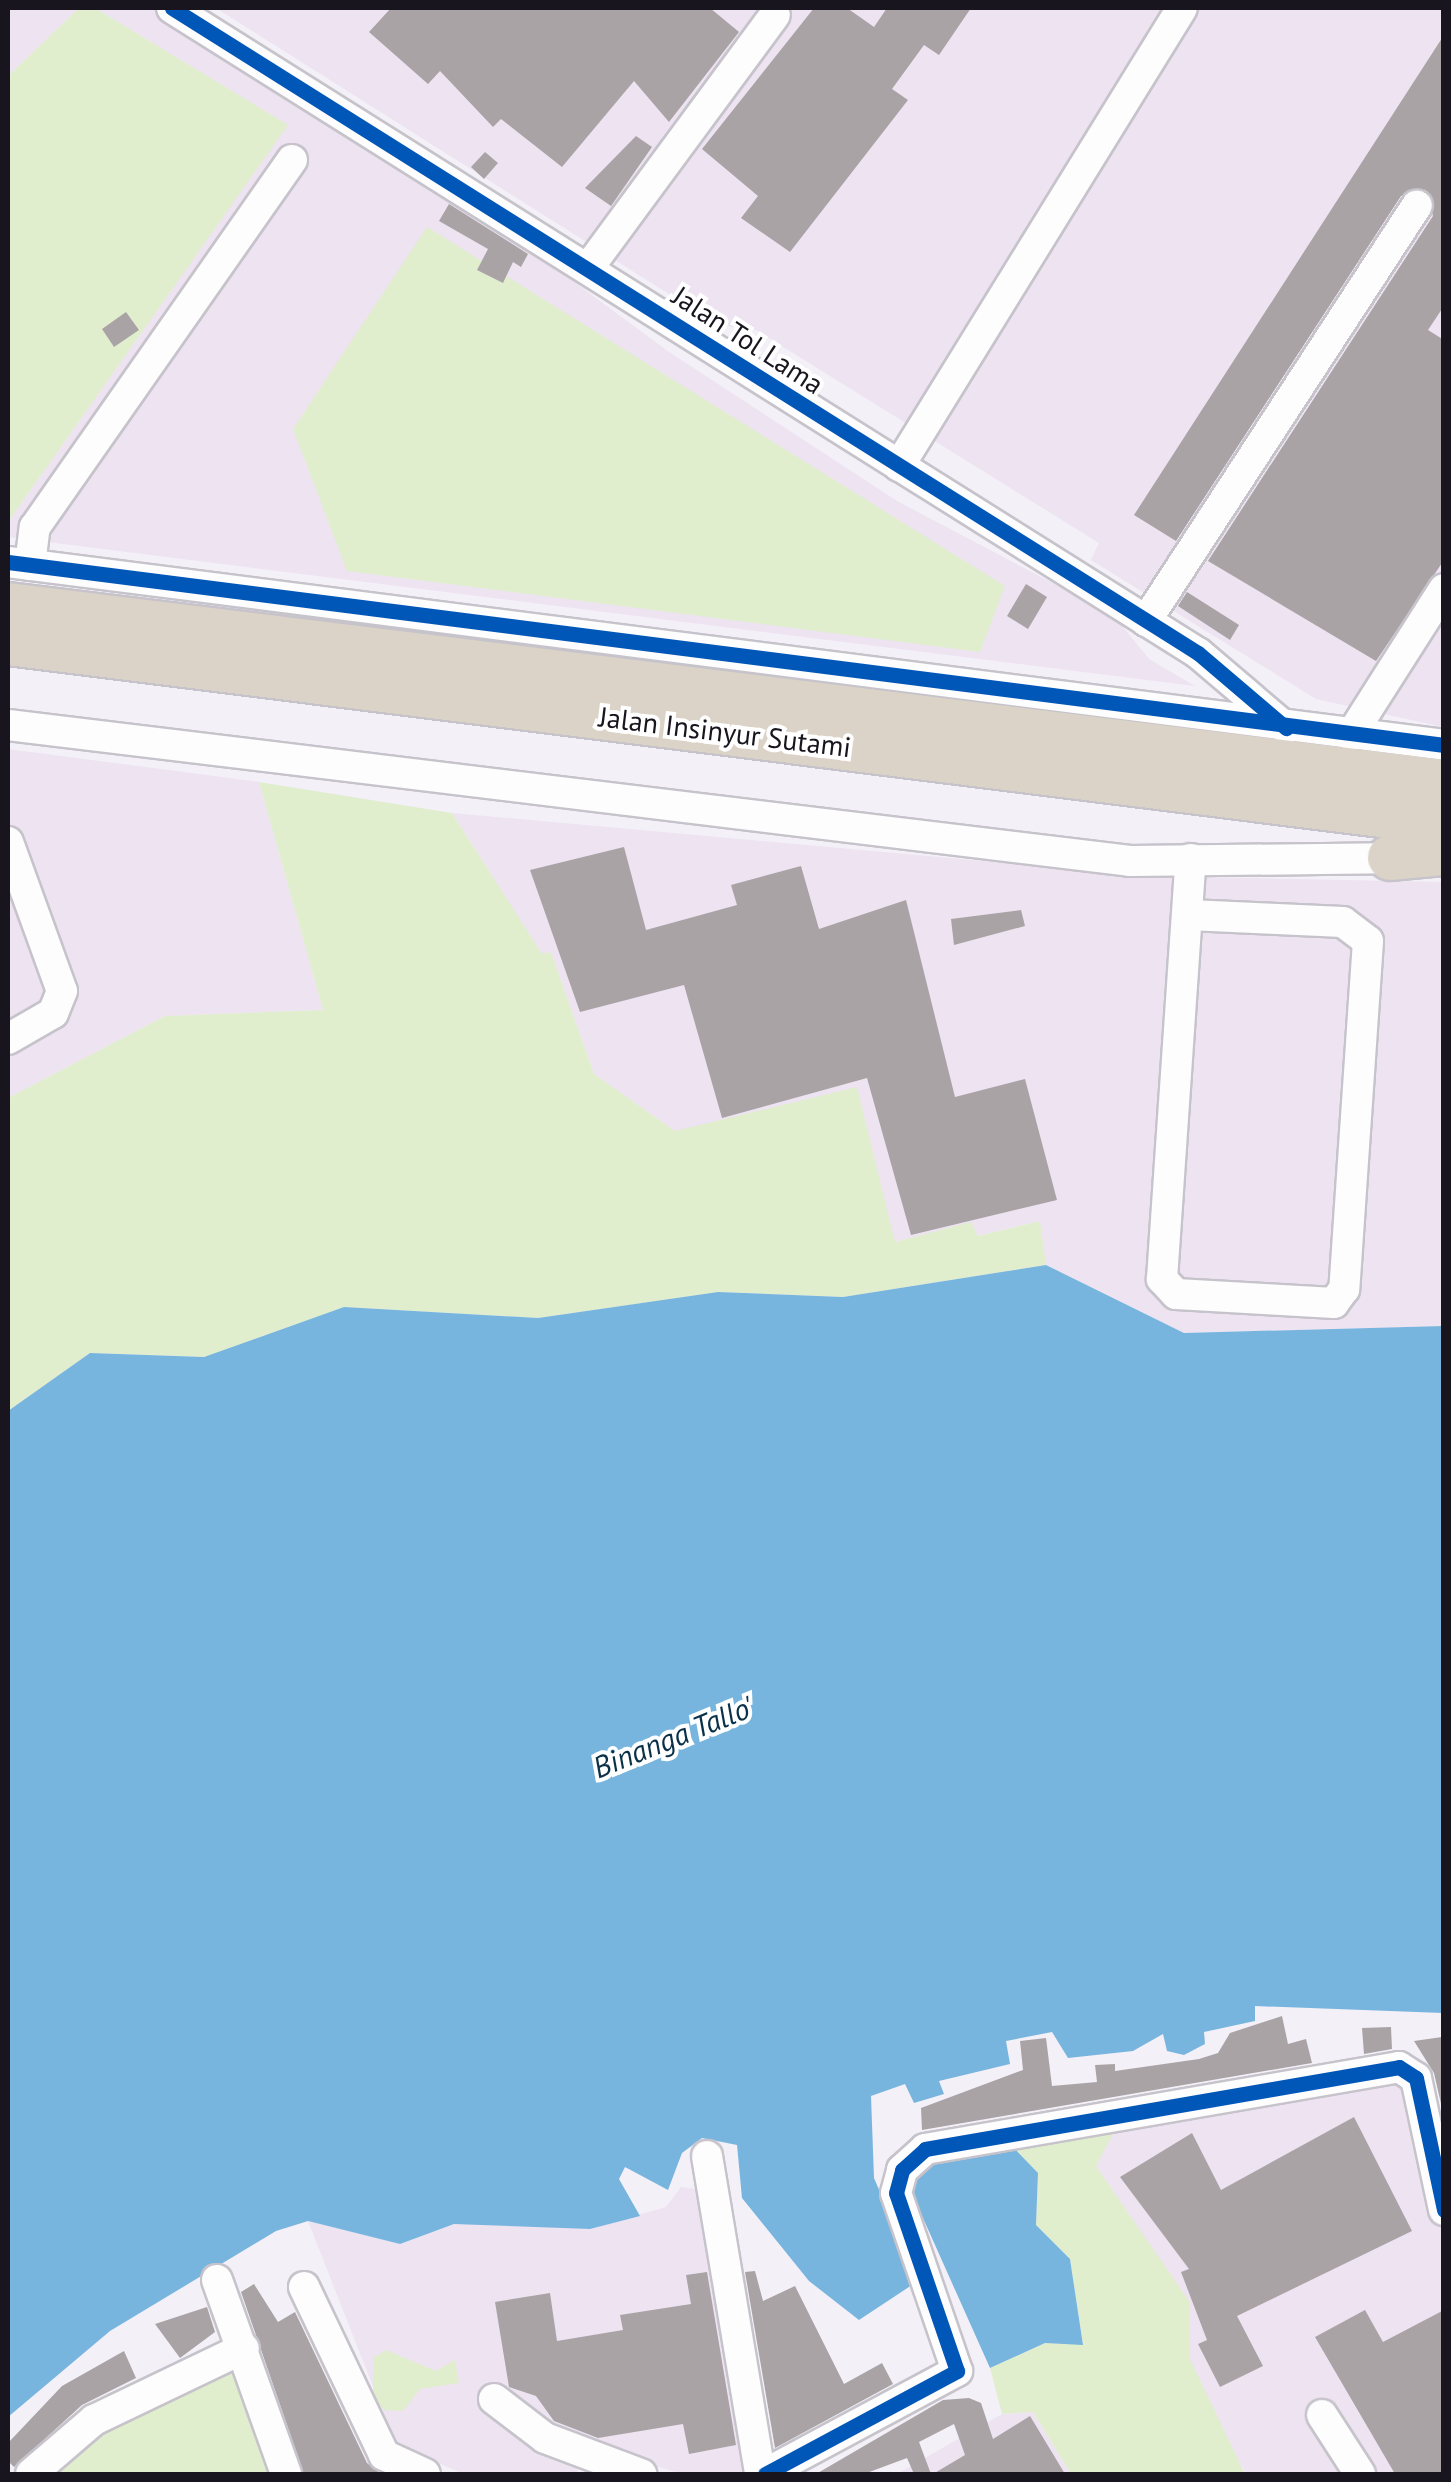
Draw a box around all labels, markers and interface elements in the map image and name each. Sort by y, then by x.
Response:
street label: Jalan Tol Lama [666,279,830,401]
street label: Jalan Insinyur Sutami [597,700,853,764]
water label: Binanga Tallo' [587,1688,759,1786]

